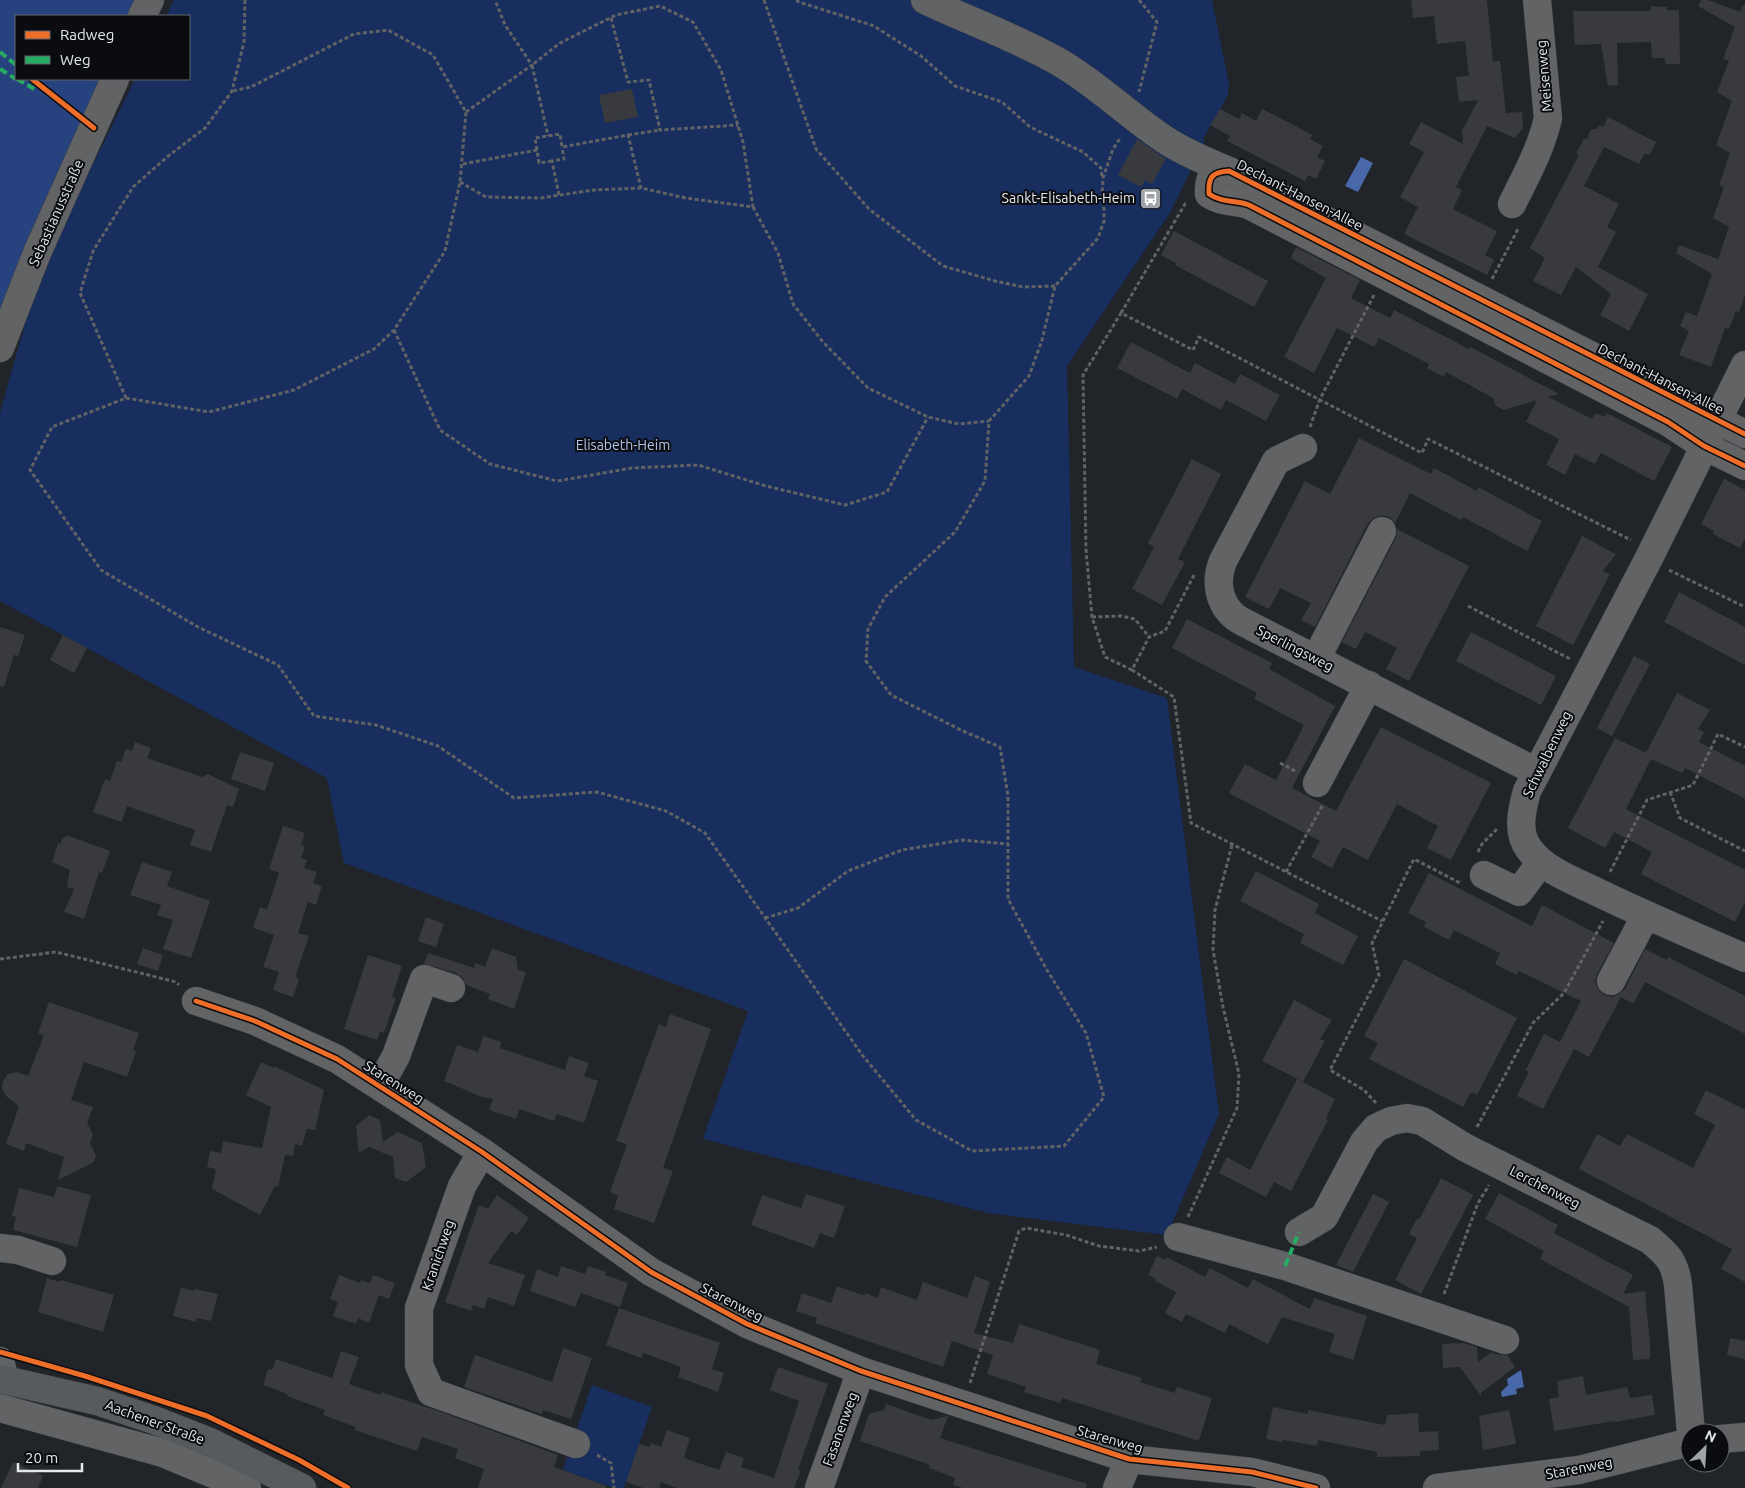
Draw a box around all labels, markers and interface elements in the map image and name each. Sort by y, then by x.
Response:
legend [15,15,190,80]
text: Radweg [60,26,114,43]
street label: Meisenweg [1533,40,1555,112]
text: Weg [60,51,91,68]
street label: Dechant-Hansen-Allee [1234,156,1366,234]
street label: Sebastianusstraße [25,157,87,269]
bus stop icon: Sankt-Elisabeth-Heim [1139,186,1163,210]
place label: Sankt-Elisabeth-Heim [1002,190,1135,206]
street label: Dechant-Hansen-Allee [1595,340,1727,418]
park label: Elisabeth-Heim [576,437,670,453]
street label: Sperlingsweg [1254,622,1336,674]
street label: Schwalbenweg [1519,708,1575,800]
street label: Starenweg [361,1057,427,1107]
street label: Lerchenweg [1507,1162,1583,1212]
street label: Kranichweg [418,1218,458,1292]
street label: Starenweg [698,1280,766,1324]
street label: Fasanenweg [819,1390,861,1468]
street label: Aachener Straße [103,1397,207,1447]
street label: Starenweg [1075,1422,1145,1456]
north arrow [1680,1423,1730,1473]
text: N [1702,1427,1719,1446]
scale bar [18,1440,81,1472]
text: 20 m [25,1449,58,1466]
street label: Starenweg [1544,1454,1614,1482]

